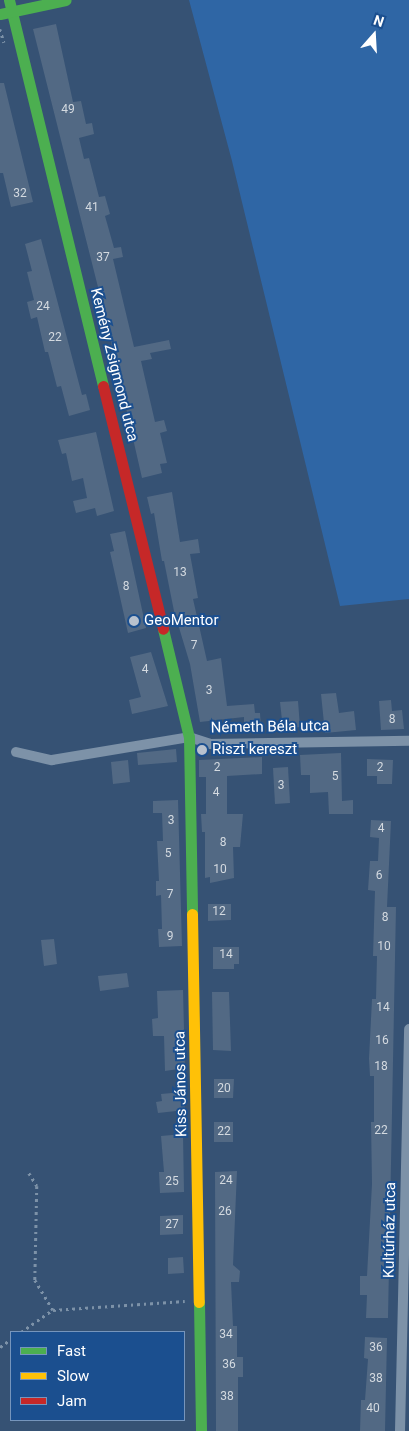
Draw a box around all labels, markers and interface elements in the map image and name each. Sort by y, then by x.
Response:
north arrow [349,10,399,60]
text: N [372,12,386,30]
house number: 49 [61,103,75,117]
house number: 32 [13,187,27,201]
house number: 41 [85,201,99,215]
house number: 37 [96,251,110,265]
street label: Kemény Zsigmond utca [86,286,142,444]
house number: 24 [36,300,50,314]
house number: 22 [48,331,62,345]
house number: 13 [173,566,187,580]
house number: 8 [123,580,129,594]
place label: GeoMentor [144,612,218,630]
marker: GeoMentor [128,615,140,627]
house number: 7 [191,639,197,653]
house number: 4 [142,663,148,677]
house number: 3 [206,684,212,698]
house number: 8 [389,713,395,727]
street label: Németh Béla utca [211,717,329,737]
place label: Riszt kereszt [212,741,297,759]
marker: Riszt kereszt [196,744,208,756]
house number: 2 [214,761,220,775]
house number: 2 [377,761,383,775]
house number: 5 [332,770,338,784]
house number: 3 [278,779,284,793]
house number: 4 [213,786,219,800]
house number: 3 [168,814,174,828]
house number: 4 [378,822,384,836]
house number: 8 [220,836,226,850]
house number: 5 [165,847,171,861]
house number: 10 [213,863,227,877]
house number: 6 [376,869,382,883]
house number: 7 [167,888,173,902]
house number: 12 [212,905,226,919]
house number: 8 [382,911,388,925]
house number: 9 [167,930,173,944]
house number: 10 [377,940,391,954]
house number: 14 [219,948,233,962]
house number: 14 [376,1001,390,1015]
street label: Kiss János utca [171,1031,191,1137]
house number: 16 [375,1034,389,1048]
house number: 18 [374,1060,388,1074]
house number: 20 [217,1082,231,1096]
house number: 22 [374,1124,388,1138]
house number: 22 [217,1125,231,1139]
house number: 24 [219,1174,233,1188]
house number: 25 [165,1175,179,1189]
street label: Kultúrház utca [380,1182,400,1278]
house number: 26 [218,1205,232,1219]
house number: 27 [165,1218,179,1232]
house number: 34 [219,1328,233,1342]
legend [10,1331,185,1421]
house number: 36 [369,1341,383,1355]
text: Fast [57,1342,86,1360]
house number: 36 [222,1358,236,1372]
text: Slow [57,1367,89,1385]
house number: 38 [369,1372,383,1386]
house number: 38 [220,1390,234,1404]
text: Jam [57,1392,87,1410]
house number: 40 [366,1402,380,1416]

